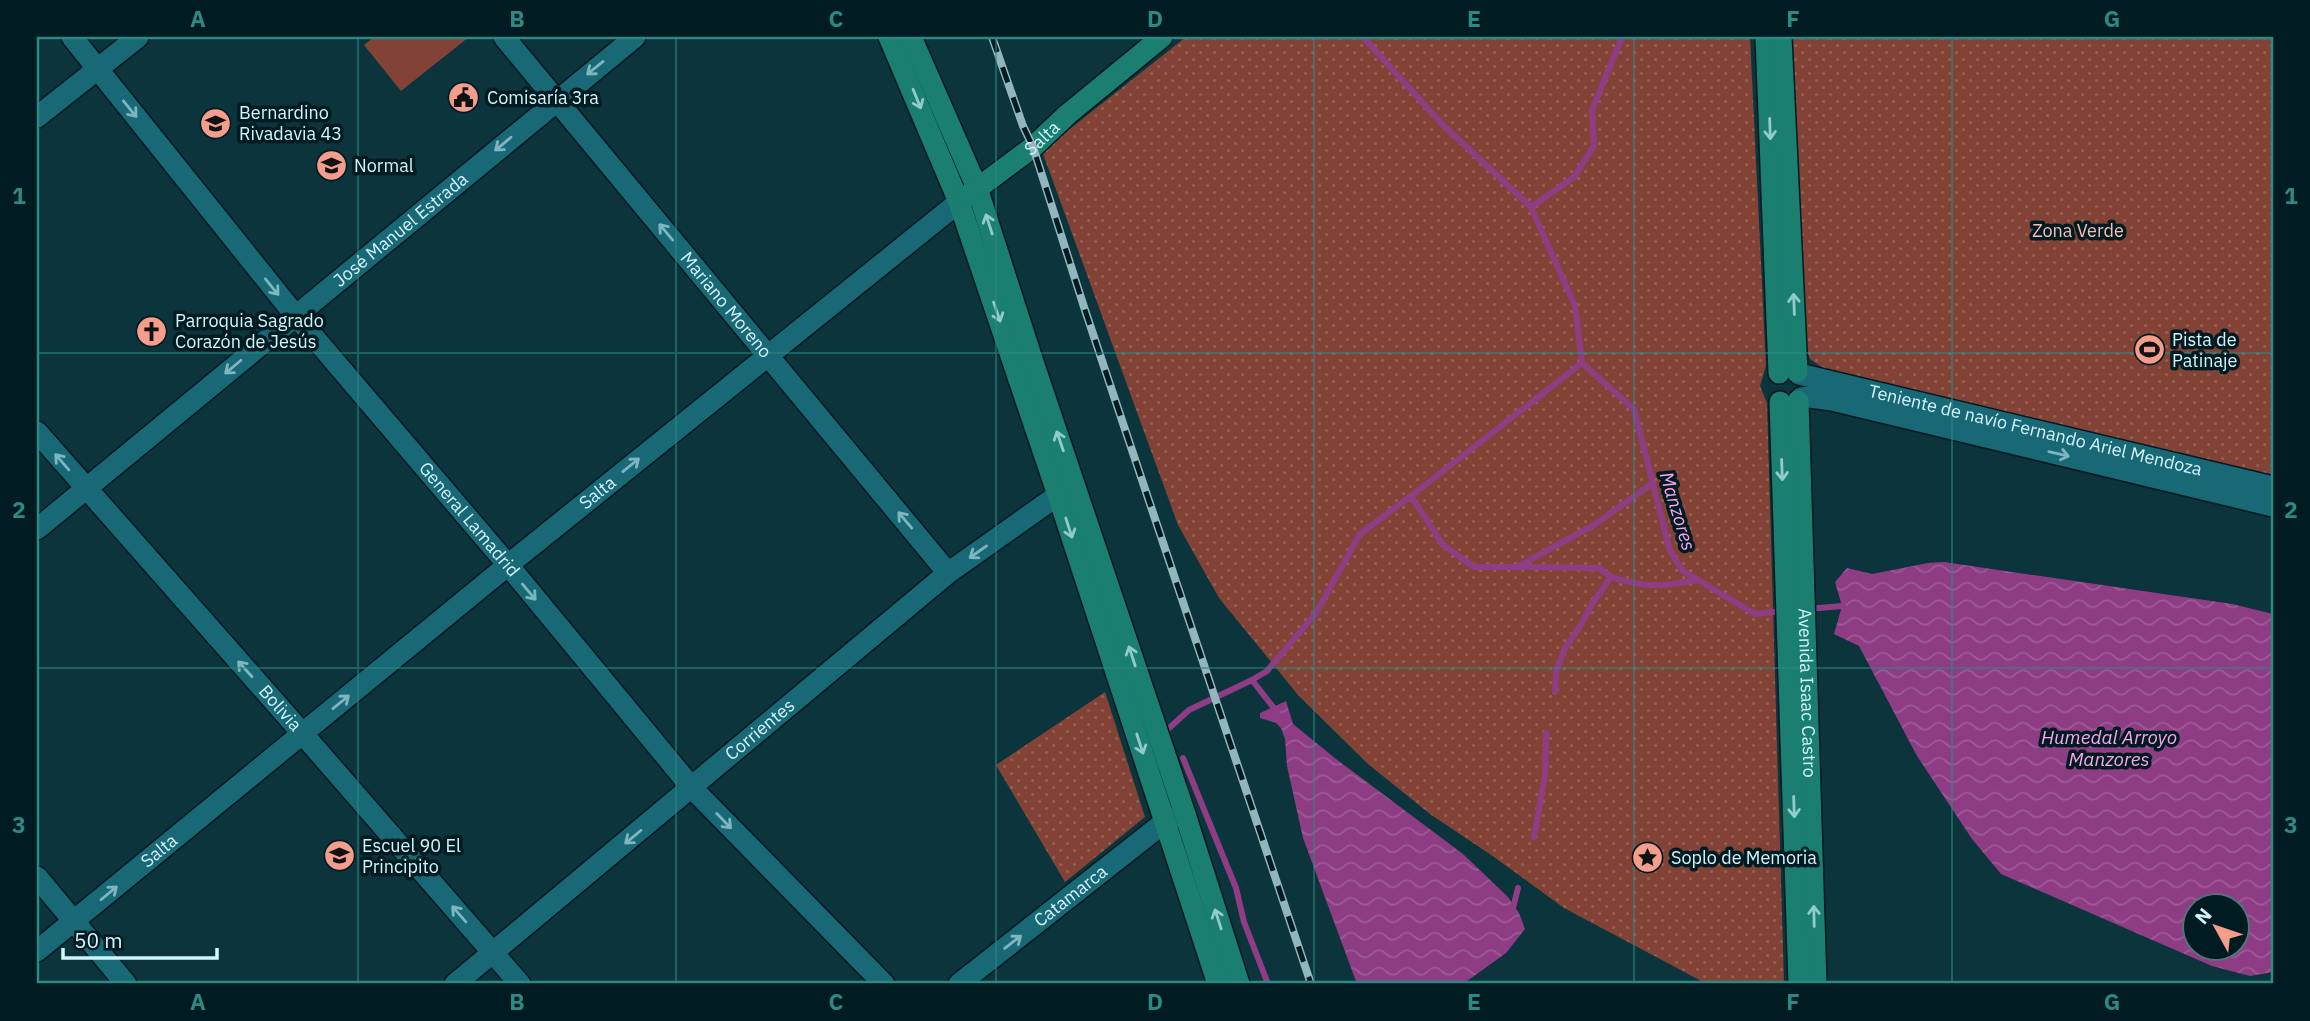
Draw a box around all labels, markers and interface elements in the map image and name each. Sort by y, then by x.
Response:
text: A [190,3,206,33]
text: B [509,3,525,33]
text: C [829,3,844,33]
text: D [1147,3,1163,33]
text: E [1467,3,1481,33]
text: F [1786,3,1800,33]
text: G [2104,3,2120,33]
one-way arrow [586,61,605,76]
public building icon: Comisaría 3ra [447,81,481,115]
place label: Comisaría 3ra [487,86,599,109]
one-way arrow [912,88,925,109]
one-way arrow [123,100,138,118]
place label: Bernardino Rivadavia 43 [239,101,342,145]
school or university icon: Bernardino Rivadavia 43 [199,106,233,140]
street label: Salta [1019,115,1065,161]
one-way arrow [1763,118,1776,141]
one-way arrow [494,136,512,151]
school or university icon: Normal [314,149,348,183]
place label: Normal [354,154,414,177]
street label: José Manuel Estrada [328,167,473,292]
text: 1 [12,180,26,210]
text: 1 [2284,180,2298,210]
one-way arrow [982,214,994,236]
park label: Zona Verde [2032,219,2124,242]
one-way arrow [658,224,673,242]
street label: Mariano Moreno [676,247,777,362]
one-way arrow [265,277,280,295]
one-way arrow [1787,293,1800,316]
one-way arrow [991,301,1004,323]
place label: Parroquia Sagrado Corazón de Jesús [175,309,324,353]
church icon: Parroquia Sagrado Corazón de Jesús [135,314,169,348]
place label: Pista de Patinaje [2172,328,2237,372]
sports icon: Pista de Patinaje [2132,333,2166,367]
one-way arrow [224,359,242,374]
street label: Teniente de navío Fernando Ariel Mendoza [1866,379,2205,481]
one-way arrow [1053,430,1065,452]
one-way arrow [2047,448,2070,461]
one-way arrow [54,453,70,471]
street label: General Lamadrid [414,457,525,581]
one-way arrow [622,457,640,473]
one-way arrow [1776,458,1789,481]
water label: Manzores [1655,469,1701,553]
street label: Salta [574,470,621,514]
text: 2 [12,494,26,524]
text: 2 [2284,494,2298,524]
one-way arrow [897,512,913,530]
one-way arrow [1064,516,1076,538]
one-way arrow [969,545,988,559]
one-way arrow [522,582,537,600]
street label: Avenida Isaac Castro [1793,608,1822,778]
one-way arrow [1125,646,1137,668]
one-way arrow [237,660,253,678]
street label: Bolivia [254,680,307,736]
one-way arrow [332,694,350,709]
street label: Corrientes [720,694,799,765]
water label: Humedal Arroyo Manzores [2041,725,2177,771]
one-way arrow [1134,733,1147,755]
one-way arrow [1787,796,1800,819]
text: 3 [12,809,26,839]
text: 3 [2284,809,2298,839]
one-way arrow [715,813,732,830]
street label: Salta [136,828,182,872]
one-way arrow [624,829,642,845]
place label: Escuel 90 El Principito [362,834,461,878]
school or university icon: Escuel 90 El Principito [322,839,356,873]
place icon: Soplo de Memoria [1631,841,1665,875]
place label: Soplo de Memoria [1671,846,1817,869]
street label: Catamarca [1029,859,1112,932]
one-way arrow [99,885,117,901]
north arrow [2180,892,2250,962]
text: N [2189,903,2217,929]
one-way arrow [451,905,467,923]
one-way arrow [1807,905,1821,928]
one-way arrow [1211,909,1223,931]
scale bar [63,916,217,960]
text: 50 m [74,926,123,954]
one-way arrow [1003,934,1022,949]
text: A [190,986,206,1016]
text: B [509,986,525,1016]
text: C [829,986,844,1016]
text: D [1147,986,1163,1016]
text: E [1467,986,1481,1016]
text: F [1786,986,1800,1016]
text: G [2104,986,2120,1016]

